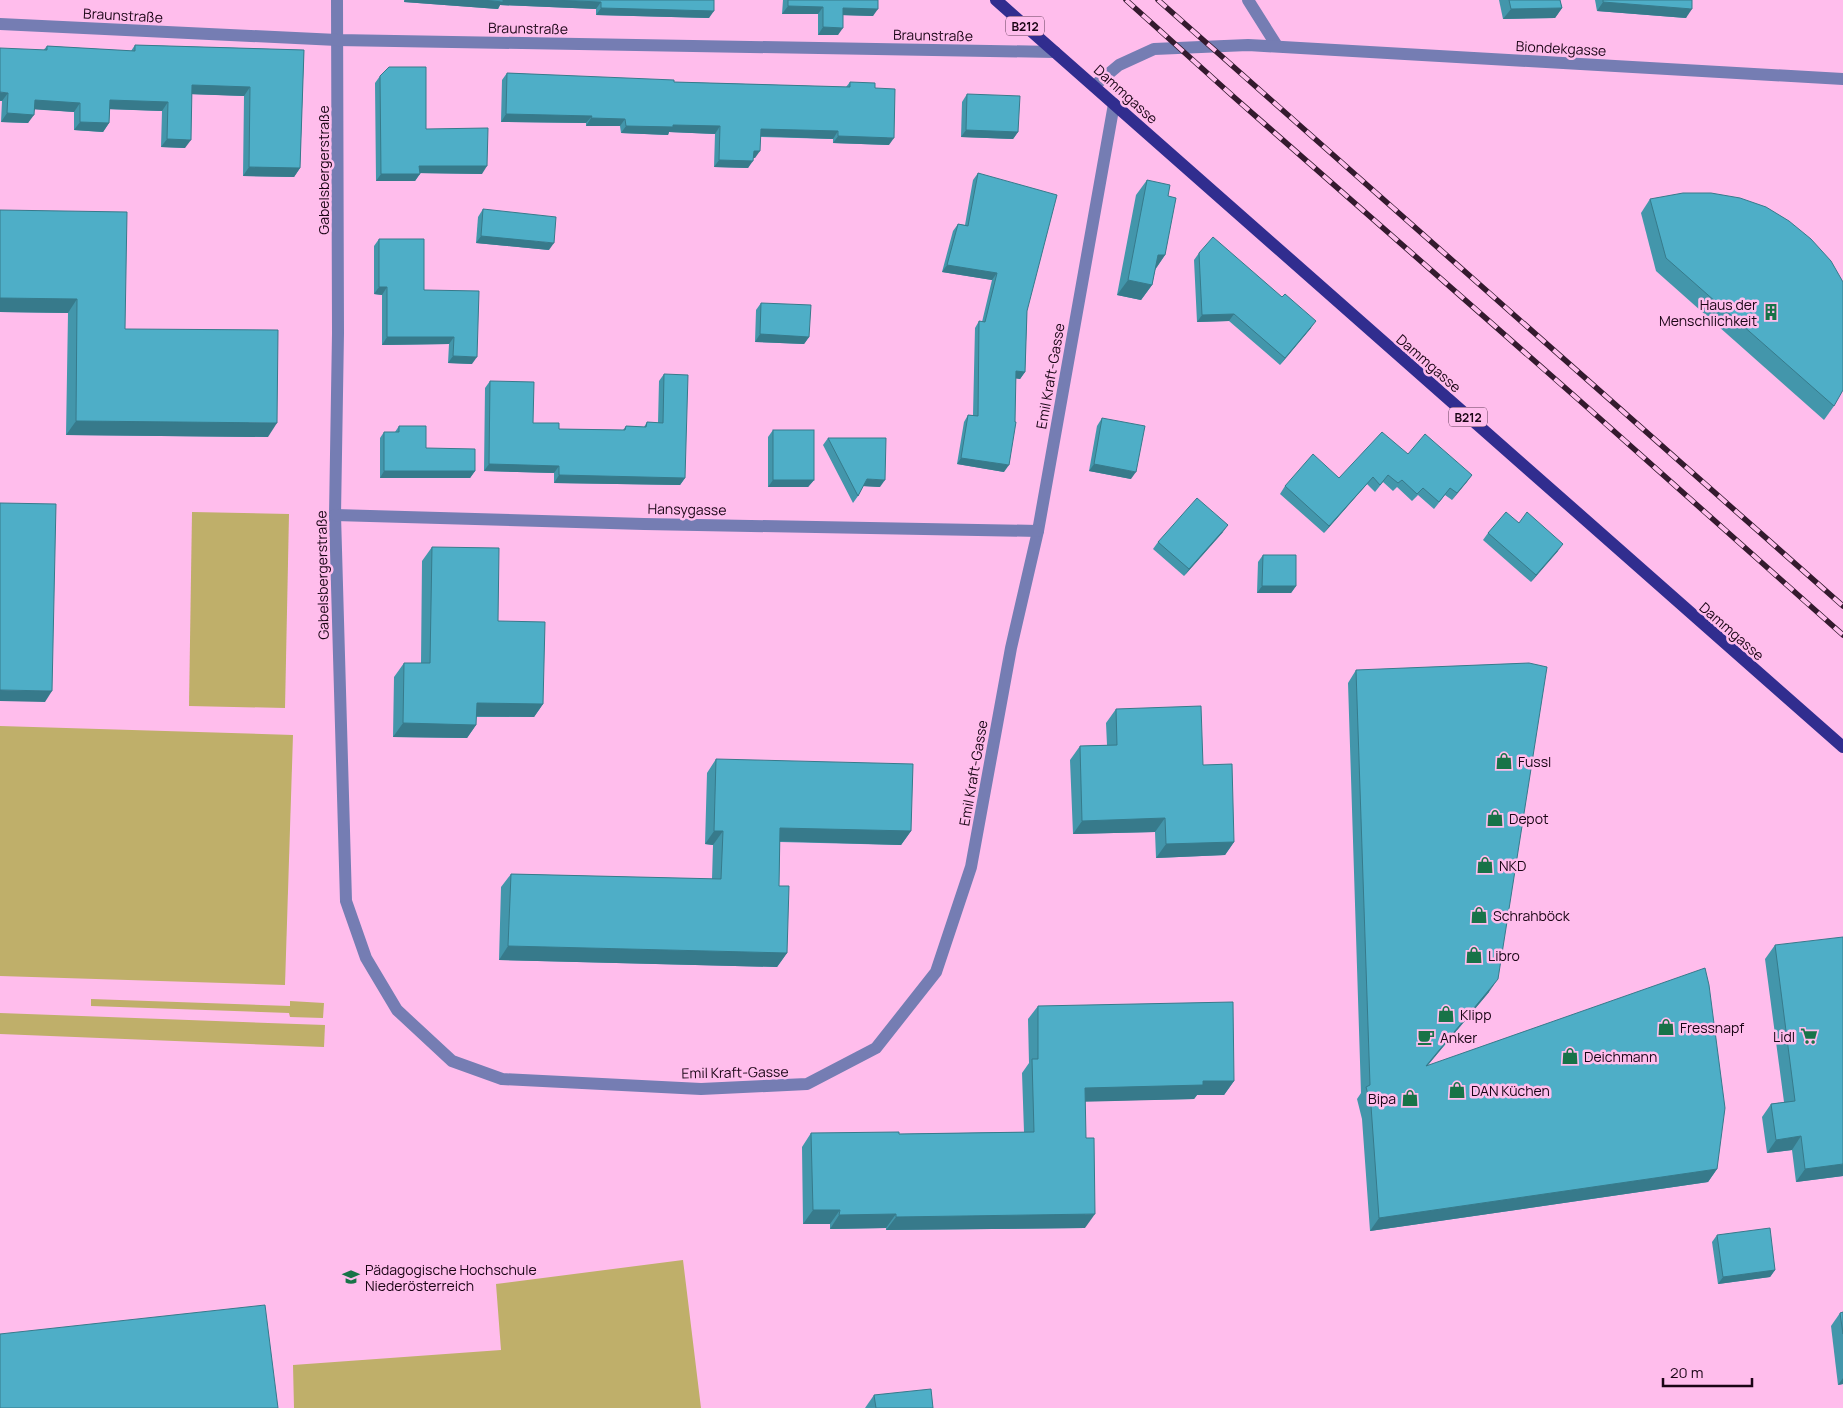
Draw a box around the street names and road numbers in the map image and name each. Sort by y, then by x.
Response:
street label: Braunstraße [83,3,163,27]
road number: B212 [1006,16,1044,36]
street label: Braunstraße [488,18,568,38]
street label: Braunstraße [893,25,973,45]
street label: Biondekgasse [1515,36,1607,60]
street label: Dammgasse [1090,60,1162,128]
street label: Gabelsbergerstraße [314,105,333,235]
street label: Emil Kraft-Gasse [1031,322,1069,430]
street label: Dammgasse [1393,330,1465,396]
road number: B212 [1449,408,1487,427]
street label: Hansygasse [647,499,727,519]
street label: Gabelsbergerstraße [311,510,333,640]
street label: Dammgasse [1696,598,1768,664]
street label: Emil Kraft-Gasse [954,719,992,827]
street label: Emil Kraft-Gasse [681,1062,789,1082]

